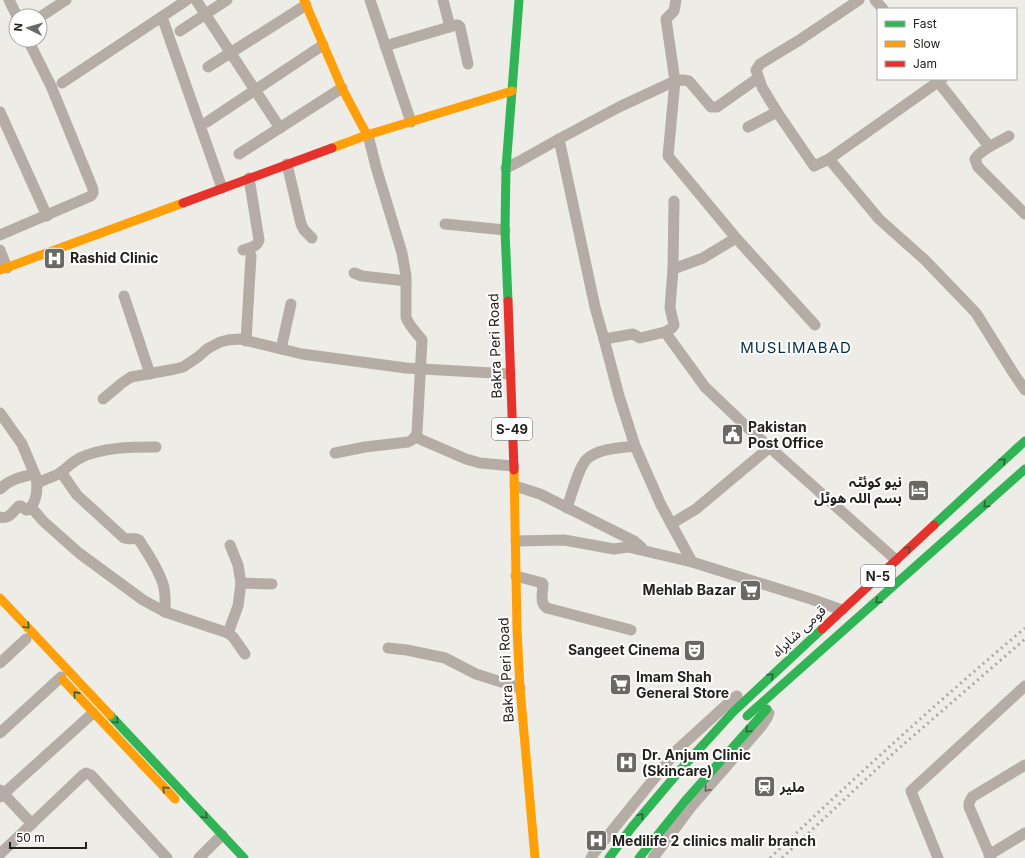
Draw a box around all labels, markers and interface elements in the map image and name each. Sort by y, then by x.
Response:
north arrow [8,8,48,48]
legend [877,8,1017,80]
text: Fast [913,16,937,31]
text: N [11,22,25,32]
text: Slow [913,36,941,51]
text: Jam [913,56,937,71]
hospital icon: Rashid Clinic [42,245,68,271]
place label: Rashid Clinic [70,249,158,266]
street label: Bakra Peri Road [484,293,505,399]
district label: MUSLIMABAD [740,338,852,357]
road number: S-49 [492,418,532,440]
place label: Pakistan Post Office [748,418,824,451]
public building icon: Pakistan Post Office [719,422,745,448]
one-way arrow [998,459,1006,466]
place label: نیو کوئٹہ بسم اللہ ھوٹل [814,473,902,509]
hotel icon: نیو کوئٹہ بسم اللہ ھوٹل [905,477,931,503]
one-way arrow [983,500,991,507]
one-way arrow [903,547,910,554]
road number: N-5 [861,565,895,587]
supermarket icon: Mehlab Bazar [738,577,764,603]
place label: Mehlab Bazar [643,581,736,598]
one-way arrow [876,596,883,603]
street label: قومی شاہراہ [768,601,830,661]
street label: Bakra Peri Road [494,617,517,723]
one-way arrow [22,622,29,629]
theatre icon: Sangeet Cinema [682,637,708,663]
place label: Sangeet Cinema [568,641,680,658]
place label: Imam Shah General Store [636,668,729,701]
supermarket icon: Imam Shah General Store [608,672,634,698]
one-way arrow [766,673,774,680]
one-way arrow [74,692,81,699]
one-way arrow [111,716,119,724]
one-way arrow [745,725,752,733]
place label: Dr. Anjum Clinic (Skincare) [642,746,751,779]
hospital icon: Dr. Anjum Clinic (Skincare) [614,750,640,776]
station icon: ملیر [752,774,778,800]
place label: ملیر [779,778,805,796]
one-way arrow [704,784,712,792]
one-way arrow [163,786,170,794]
one-way arrow [200,811,207,819]
one-way arrow [637,813,644,821]
scale bar [10,824,86,850]
hospital icon: Medilife 2 clinics malir branch [584,828,610,854]
text: 50 m [16,830,45,845]
place label: Medilife 2 clinics malir branch [612,832,816,849]

